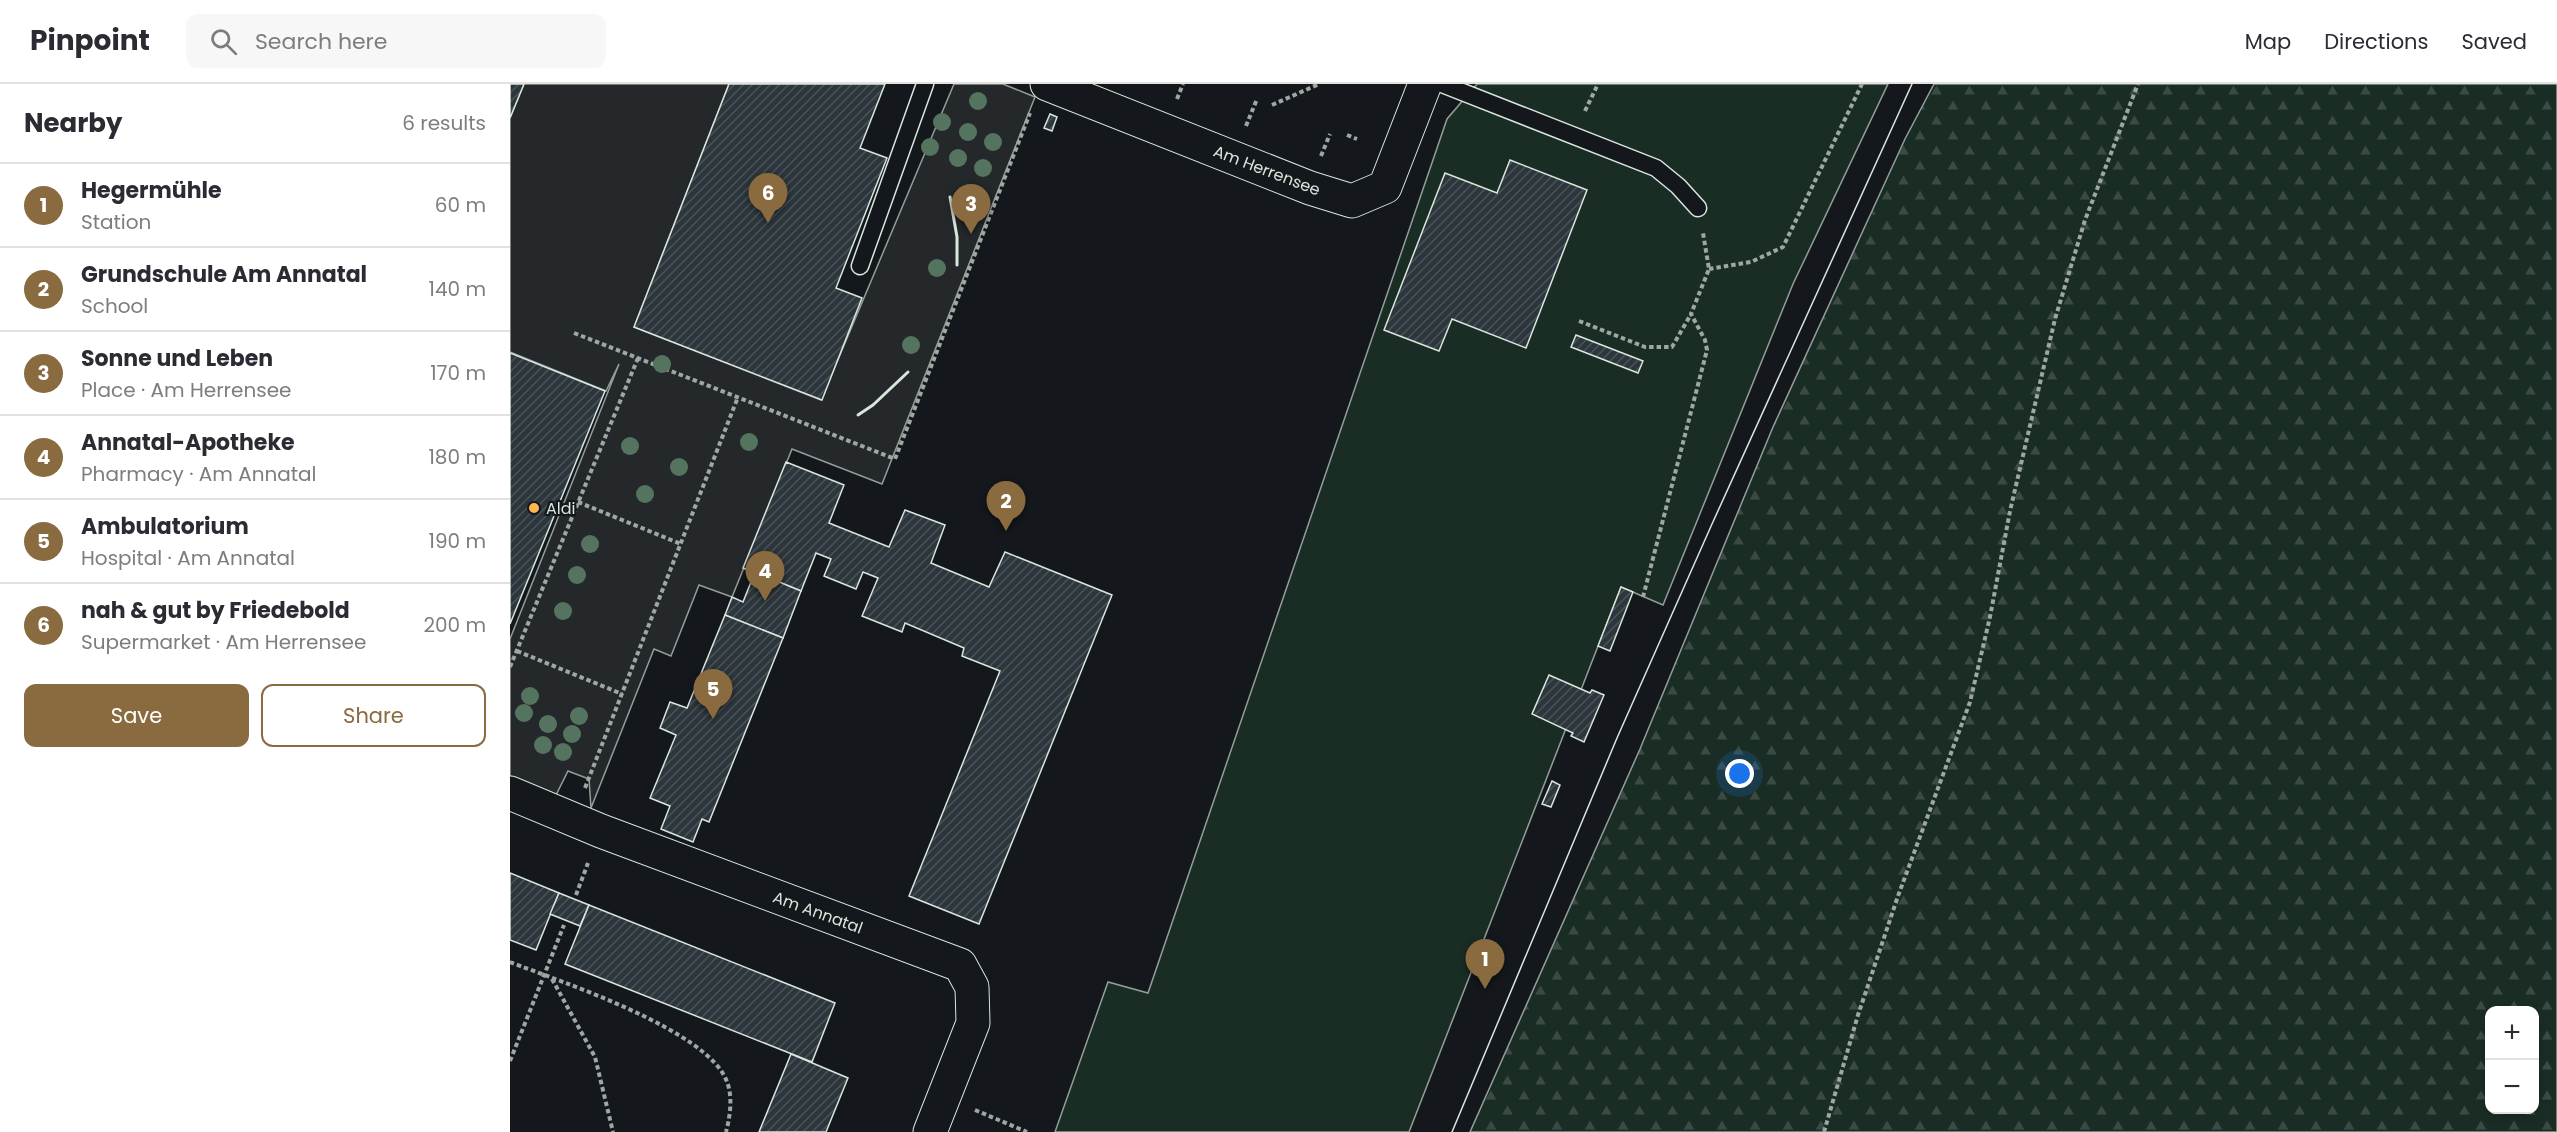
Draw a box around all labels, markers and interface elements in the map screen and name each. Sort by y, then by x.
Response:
search box [186,14,606,68]
text: Pinpoint [30,21,150,60]
icon: search [207,25,240,58]
text: Search here [255,26,387,57]
text: Map [2245,27,2291,56]
text: Directions [2324,27,2428,56]
text: Saved [2461,27,2527,56]
text: Nearby [24,105,122,141]
text: 6 results [402,109,486,137]
street label: Am Herrensee [1210,140,1324,201]
pin: 6 [748,174,788,223]
text: Hegermühle [81,175,222,206]
pin: 3 [952,184,990,234]
text: 1 [40,191,47,219]
text: 60 m [435,191,486,219]
text: Station [81,208,151,236]
text: Grundschule Am Annatal [81,259,367,290]
text: 2 [38,275,49,303]
text: 140 m [429,275,486,303]
text: School [81,292,148,320]
text: Sonne und Leben [81,343,273,374]
text: 3 [37,359,50,387]
text: 170 m [430,359,486,387]
text: Place · Am Herrensee [81,376,292,404]
text: Annatal-Apotheke [81,427,295,458]
text: 4 [37,443,50,471]
text: 180 m [428,443,486,471]
text: Pharmacy · Am Annatal [81,460,317,488]
pin: 2 [986,482,1026,531]
place label: Aldi [546,497,575,520]
marker: Aldi [527,501,541,515]
text: Ambulatorium [81,511,249,542]
text: 5 [37,527,50,555]
text: 190 m [429,527,486,555]
text: Hospital · Am Annatal [81,544,295,572]
pin: 4 [746,552,784,601]
text: nah & gut by Friedebold [81,595,350,626]
text: 6 [37,611,50,639]
text: 200 m [423,611,486,639]
text: Supermarket · Am Herrensee [81,628,366,656]
pin: 5 [694,670,732,719]
button: Save [24,684,249,747]
button: Share [261,684,486,747]
your location [1725,759,1754,788]
street label: Am Annatal [770,886,866,939]
pin: 1 [1466,940,1504,989]
map controls [2485,1006,2539,1114]
button: + [2485,1006,2539,1060]
button: − [2485,1060,2539,1114]

